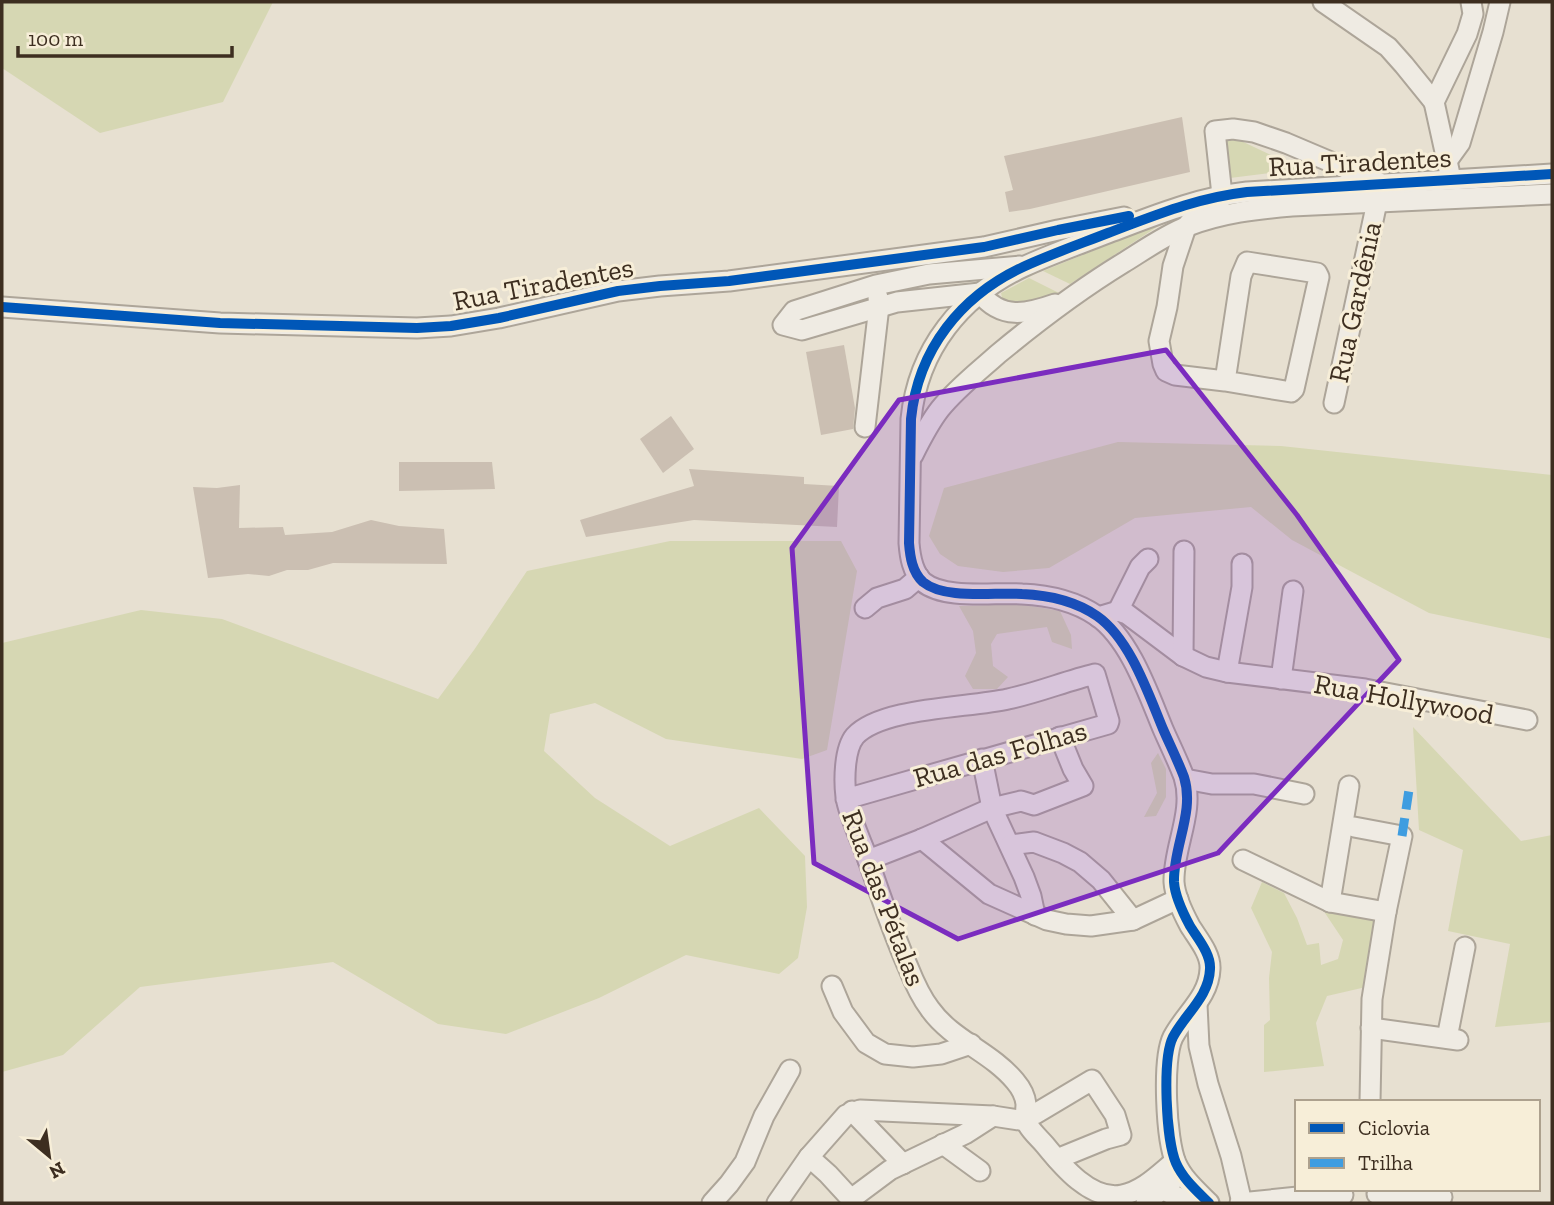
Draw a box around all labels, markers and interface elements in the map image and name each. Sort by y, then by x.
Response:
scale bar [18,14,231,58]
text: 100 m [28,26,83,51]
street label: Rua Tiradentes [1268,141,1452,183]
street label: Rua Gardênia [1322,218,1388,385]
street label: Rua Tiradentes [450,250,636,318]
street label: Rua Hollywood [1312,667,1496,731]
street label: Rua das Folhas [910,714,1090,794]
street label: Rua das Pétalas [835,805,933,991]
legend [1295,1100,1540,1191]
text: Ciclovia [1358,1115,1430,1140]
north arrow [14,1121,84,1191]
text: Trilha [1358,1150,1413,1175]
text: N [45,1157,69,1184]

